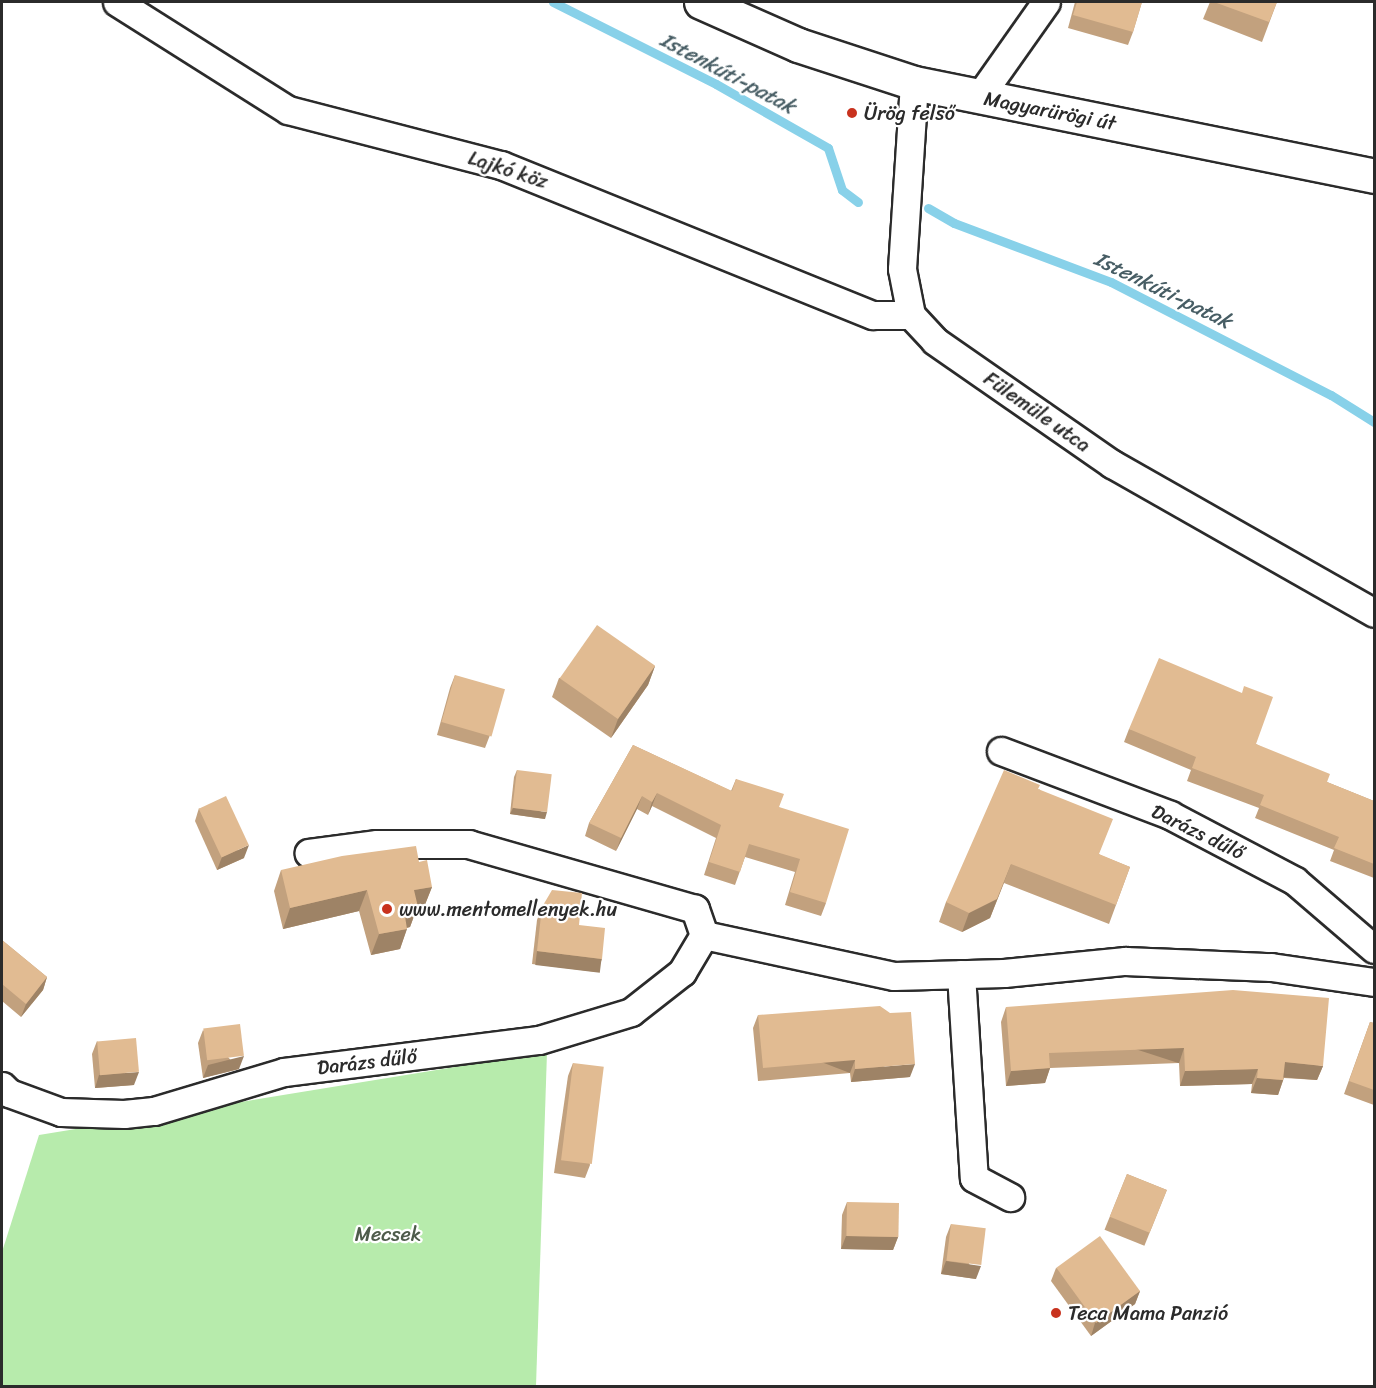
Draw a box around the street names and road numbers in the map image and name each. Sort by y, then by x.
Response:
street label: Magyarürögi út [982,86,1118,136]
street label: Lajkó köz [465,146,551,194]
street label: Fülemüle utca [979,367,1095,457]
street label: Darázs dűlő [1148,799,1248,865]
street label: Darázs dűlő [316,1044,418,1080]

